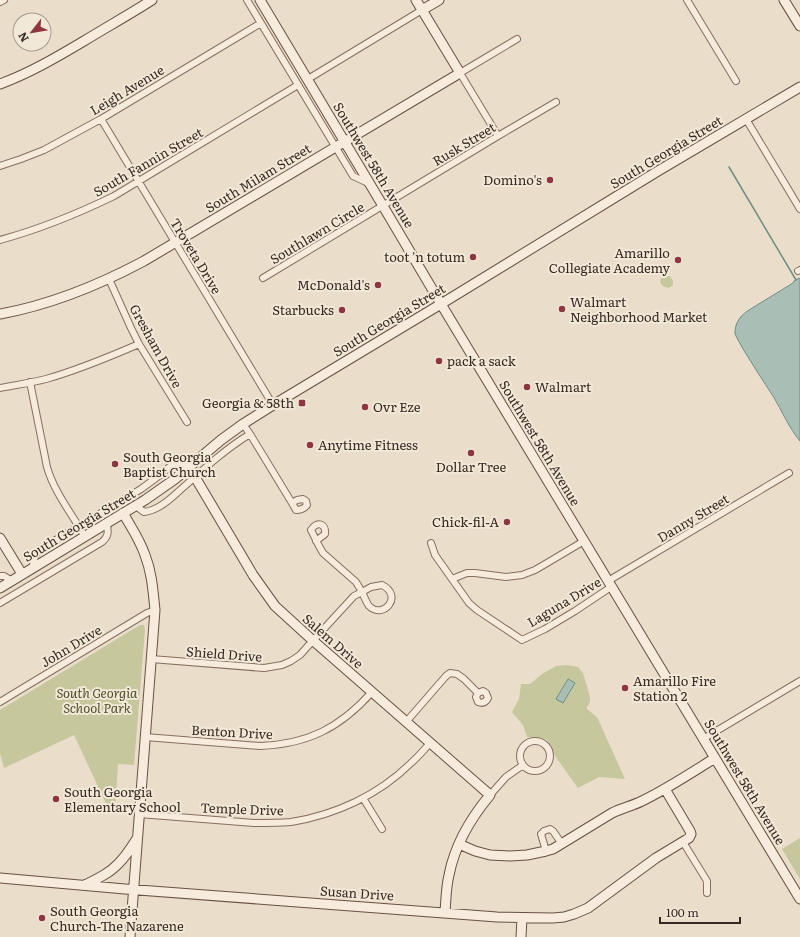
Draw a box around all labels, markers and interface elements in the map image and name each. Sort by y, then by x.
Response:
north arrow [12,12,52,52]
text: N [13,30,32,46]
street label: Leigh Avenue [86,60,168,119]
street label: Southwest 58th Avenue [329,98,420,231]
street label: South Georgia Street [606,110,726,193]
street label: Rusk Street [429,117,500,170]
street label: South Fannin Street [89,122,207,201]
street label: South Milam Street [201,138,315,217]
place label: Domino's [483,170,542,189]
marker: Domino's [545,175,555,185]
street label: Southlawn Circle [266,197,368,268]
street label: Troveta Drive [166,214,227,298]
place label: Amarillo Collegiate Academy [549,243,671,277]
place label: toot 'n totum [384,247,465,266]
marker: toot 'n totum [468,252,478,262]
marker: Amarillo Collegiate Academy [673,255,683,265]
place label: McDonald's [297,275,370,294]
street label: South Georgia Street [329,278,449,361]
marker: McDonald's [373,280,383,290]
place label: Walmart Neighborhood Market [570,292,708,326]
street label: Gresham Drive [126,300,187,391]
place label: Starbucks [272,300,334,319]
marker: Walmart Neighborhood Market [557,304,567,314]
marker: Starbucks [337,305,347,315]
place label: pack a sack [447,351,517,370]
marker: pack a sack [434,356,444,366]
street label: Southwest 58th Avenue [495,376,586,509]
place label: Walmart [535,377,592,396]
marker: Walmart [522,382,532,392]
place label: Georgia & 58th [202,393,294,412]
place label: Ovr Eze [373,397,421,416]
marker: Georgia & 58th [297,398,307,408]
marker: Ovr Eze [360,402,370,412]
place label: Anytime Fitness [318,435,418,454]
marker: Anytime Fitness [305,440,315,450]
place label: South Georgia Baptist Church [123,447,216,481]
marker: Dollar Tree [466,448,476,458]
place label: Dollar Tree [436,457,506,476]
marker: South Georgia Baptist Church [110,459,120,469]
street label: South Georgia Street [19,483,139,566]
street label: Danny Street [653,488,733,546]
place label: Chick-fil-A [432,512,499,531]
marker: Chick-fil-A [502,517,512,527]
street label: Laguna Drive [523,572,604,631]
street label: Salem Drive [299,609,368,673]
street label: John Drive [37,620,105,671]
street label: Shield Drive [185,641,263,666]
place label: Amarillo Fire Station 2 [633,671,716,705]
park label: South Georgia School Park [56,683,138,717]
marker: Amarillo Fire Station 2 [620,683,630,693]
street label: Southwest 58th Avenue [700,715,791,848]
street label: Benton Drive [191,720,273,743]
place label: South Georgia Elementary School [64,782,181,816]
marker: South Georgia Elementary School [51,794,61,804]
street label: Temple Drive [200,798,284,819]
street label: Susan Drive [319,880,395,905]
scale bar [660,899,740,925]
place label: South Georgia Church-The Nazarene [50,901,184,935]
text: 100 m [666,903,699,921]
marker: South Georgia Church-The Nazarene [37,913,47,923]

